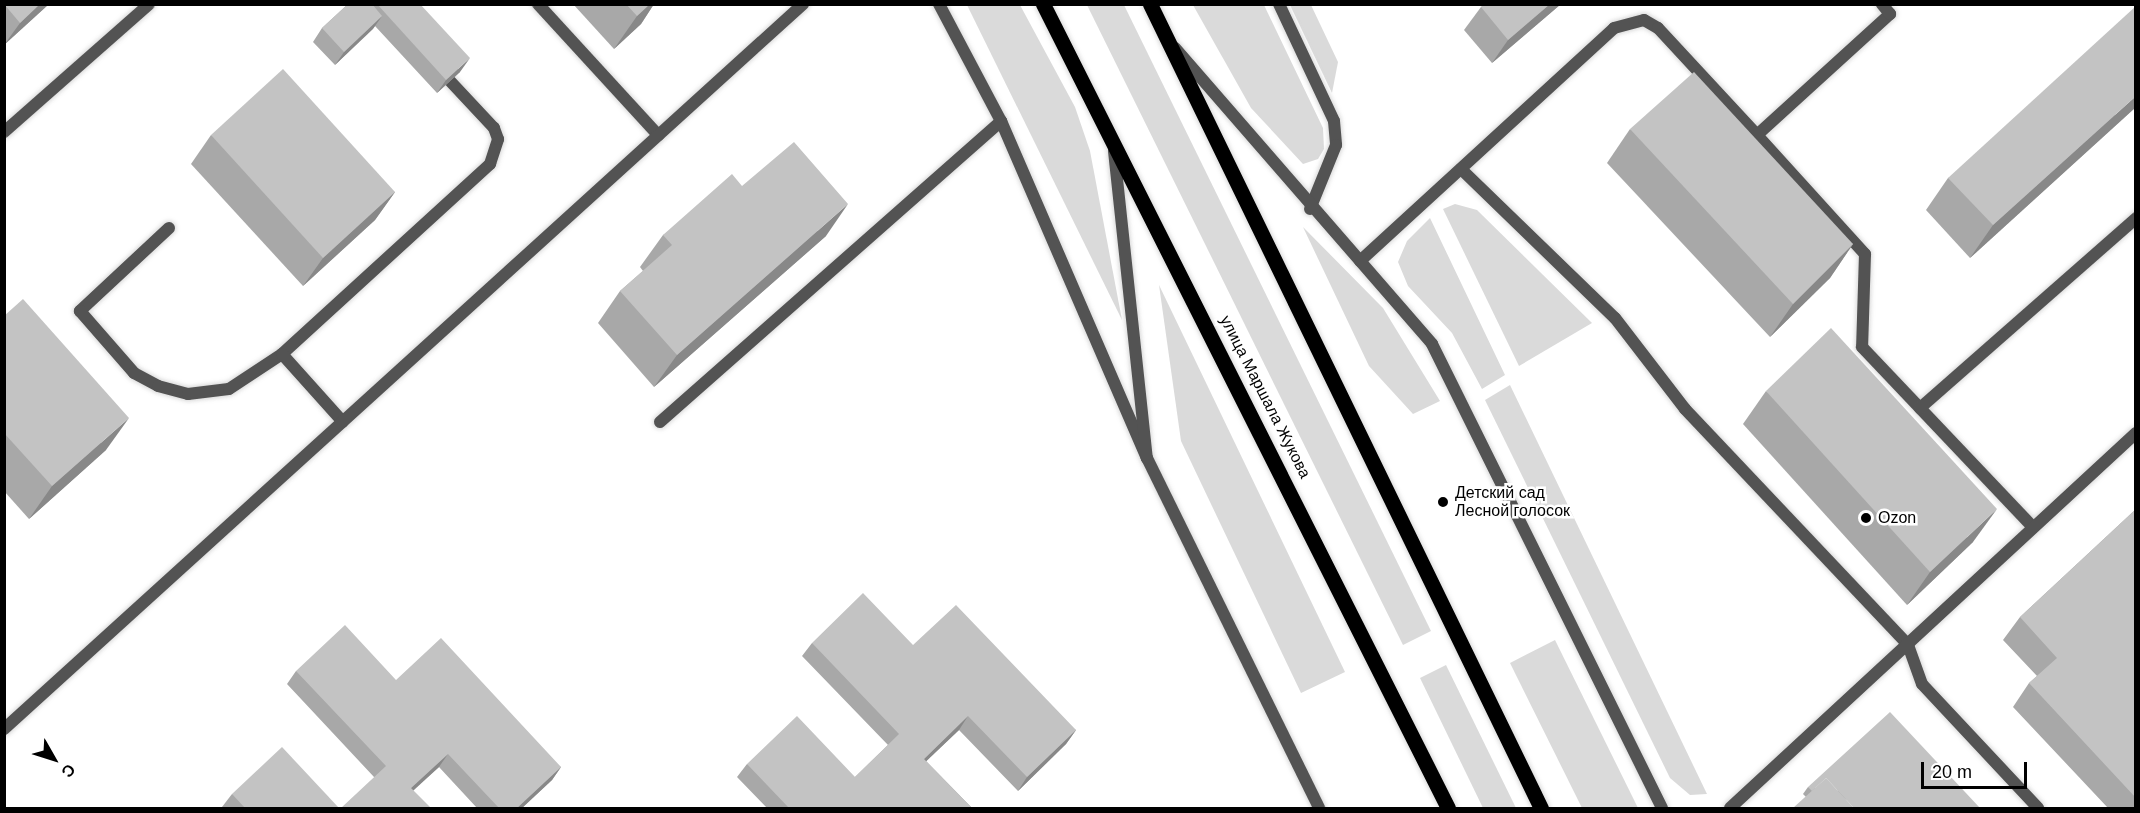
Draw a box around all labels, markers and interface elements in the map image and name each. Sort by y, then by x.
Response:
street label: улица Маршала Жукова [1216,312,1314,482]
place label: Детский сад Лесной голосок [1455,483,1570,521]
marker: Детский сад Лесной голосок [1436,495,1450,509]
place label: Ozon [1878,508,1916,528]
marker: Ozon [1859,511,1873,525]
north arrow [24,729,84,789]
scale bar [1924,750,2030,788]
text: С [58,761,79,780]
text: 20 m [1932,762,1972,782]

